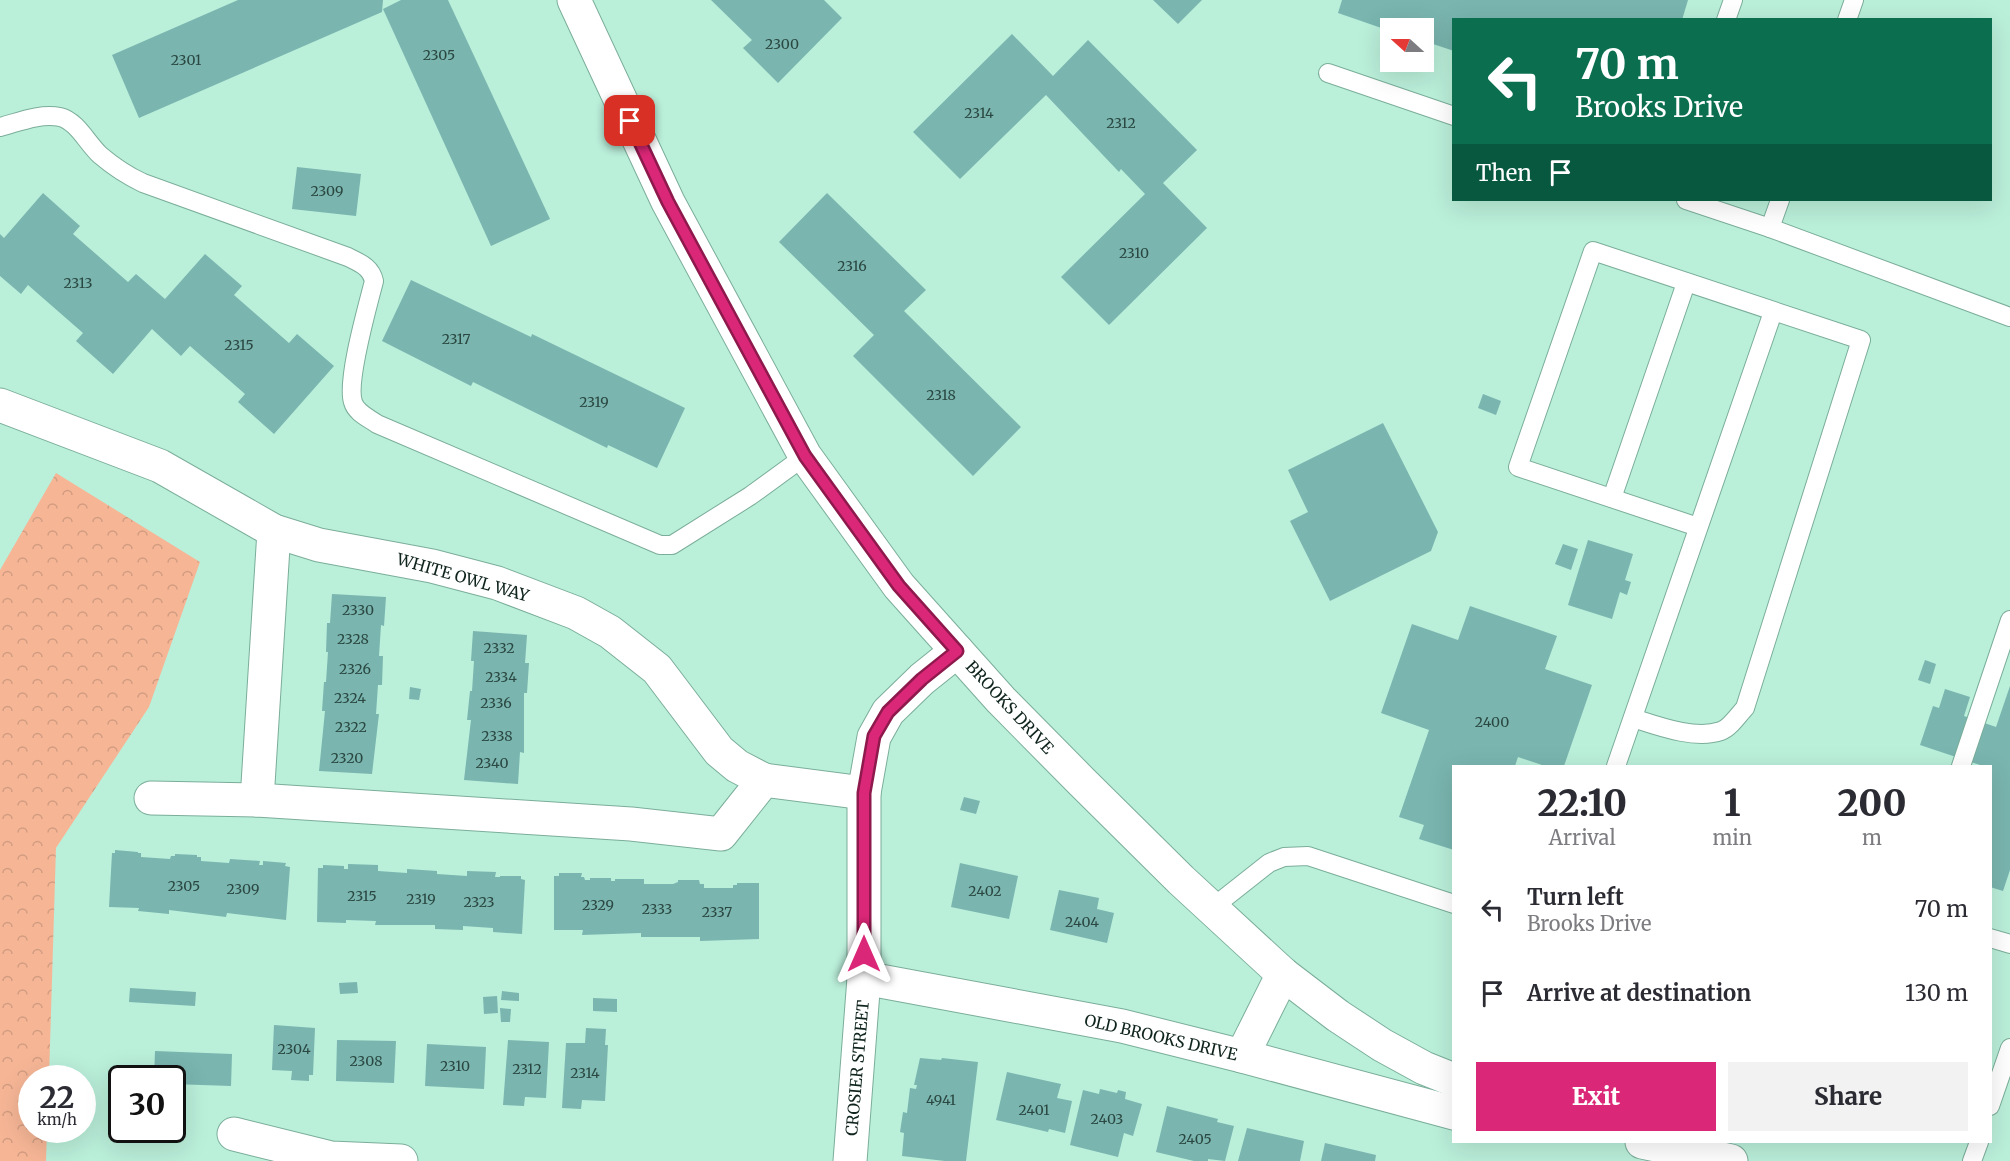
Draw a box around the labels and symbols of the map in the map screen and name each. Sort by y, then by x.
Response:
north arrow [1380,18,1434,72]
house number: 2300 [765,35,799,53]
house number: 2305 [423,46,455,64]
house number: 2301 [171,51,201,69]
pin [604,95,655,146]
house number: 2314 [964,104,994,122]
house number: 2312 [1106,114,1136,132]
house number: 2309 [310,182,344,200]
house number: 2310 [1119,244,1149,262]
house number: 2316 [837,257,867,275]
house number: 2313 [63,274,93,292]
house number: 2317 [442,330,470,348]
house number: 2315 [224,336,254,354]
house number: 2318 [926,386,956,404]
house number: 2319 [579,393,609,411]
street label: WHITE OWL WAY [394,548,532,606]
house number: 2330 [342,601,374,619]
house number: 2328 [337,630,369,648]
house number: 2332 [483,639,515,657]
street label: BROOKS DRIVE [962,656,1059,758]
house number: 2326 [339,660,371,678]
house number: 2334 [485,668,517,686]
house number: 2324 [334,689,366,707]
house number: 2336 [480,694,512,712]
house number: 2400 [1475,713,1509,731]
house number: 2322 [335,718,367,736]
house number: 2338 [481,727,513,745]
house number: 2320 [331,749,363,767]
house number: 2340 [475,754,509,772]
house number: 2305 [168,877,200,895]
house number: 2309 [226,880,260,898]
house number: 2402 [968,882,1002,900]
house number: 2315 [347,887,377,905]
house number: 2319 [406,890,436,908]
house number: 2323 [463,893,495,911]
house number: 2329 [582,896,614,914]
house number: 2333 [642,900,672,918]
house number: 2337 [702,903,732,921]
house number: 2404 [1065,913,1099,931]
position arrow [832,922,896,986]
street label: CROSIER STREET [841,999,873,1137]
street label: OLD BROOKS DRIVE [1083,1010,1240,1065]
house number: 2304 [277,1040,311,1058]
house number: 2308 [350,1052,382,1070]
house number: 2310 [440,1057,470,1075]
house number: 2312 [512,1060,542,1078]
house number: 2314 [570,1064,600,1082]
speed limit sign: 30 [108,1065,186,1143]
house number: 4941 [926,1091,956,1109]
house number: 2401 [1018,1101,1050,1119]
house number: 2403 [1091,1110,1123,1128]
house number: 2405 [1178,1130,1212,1148]

